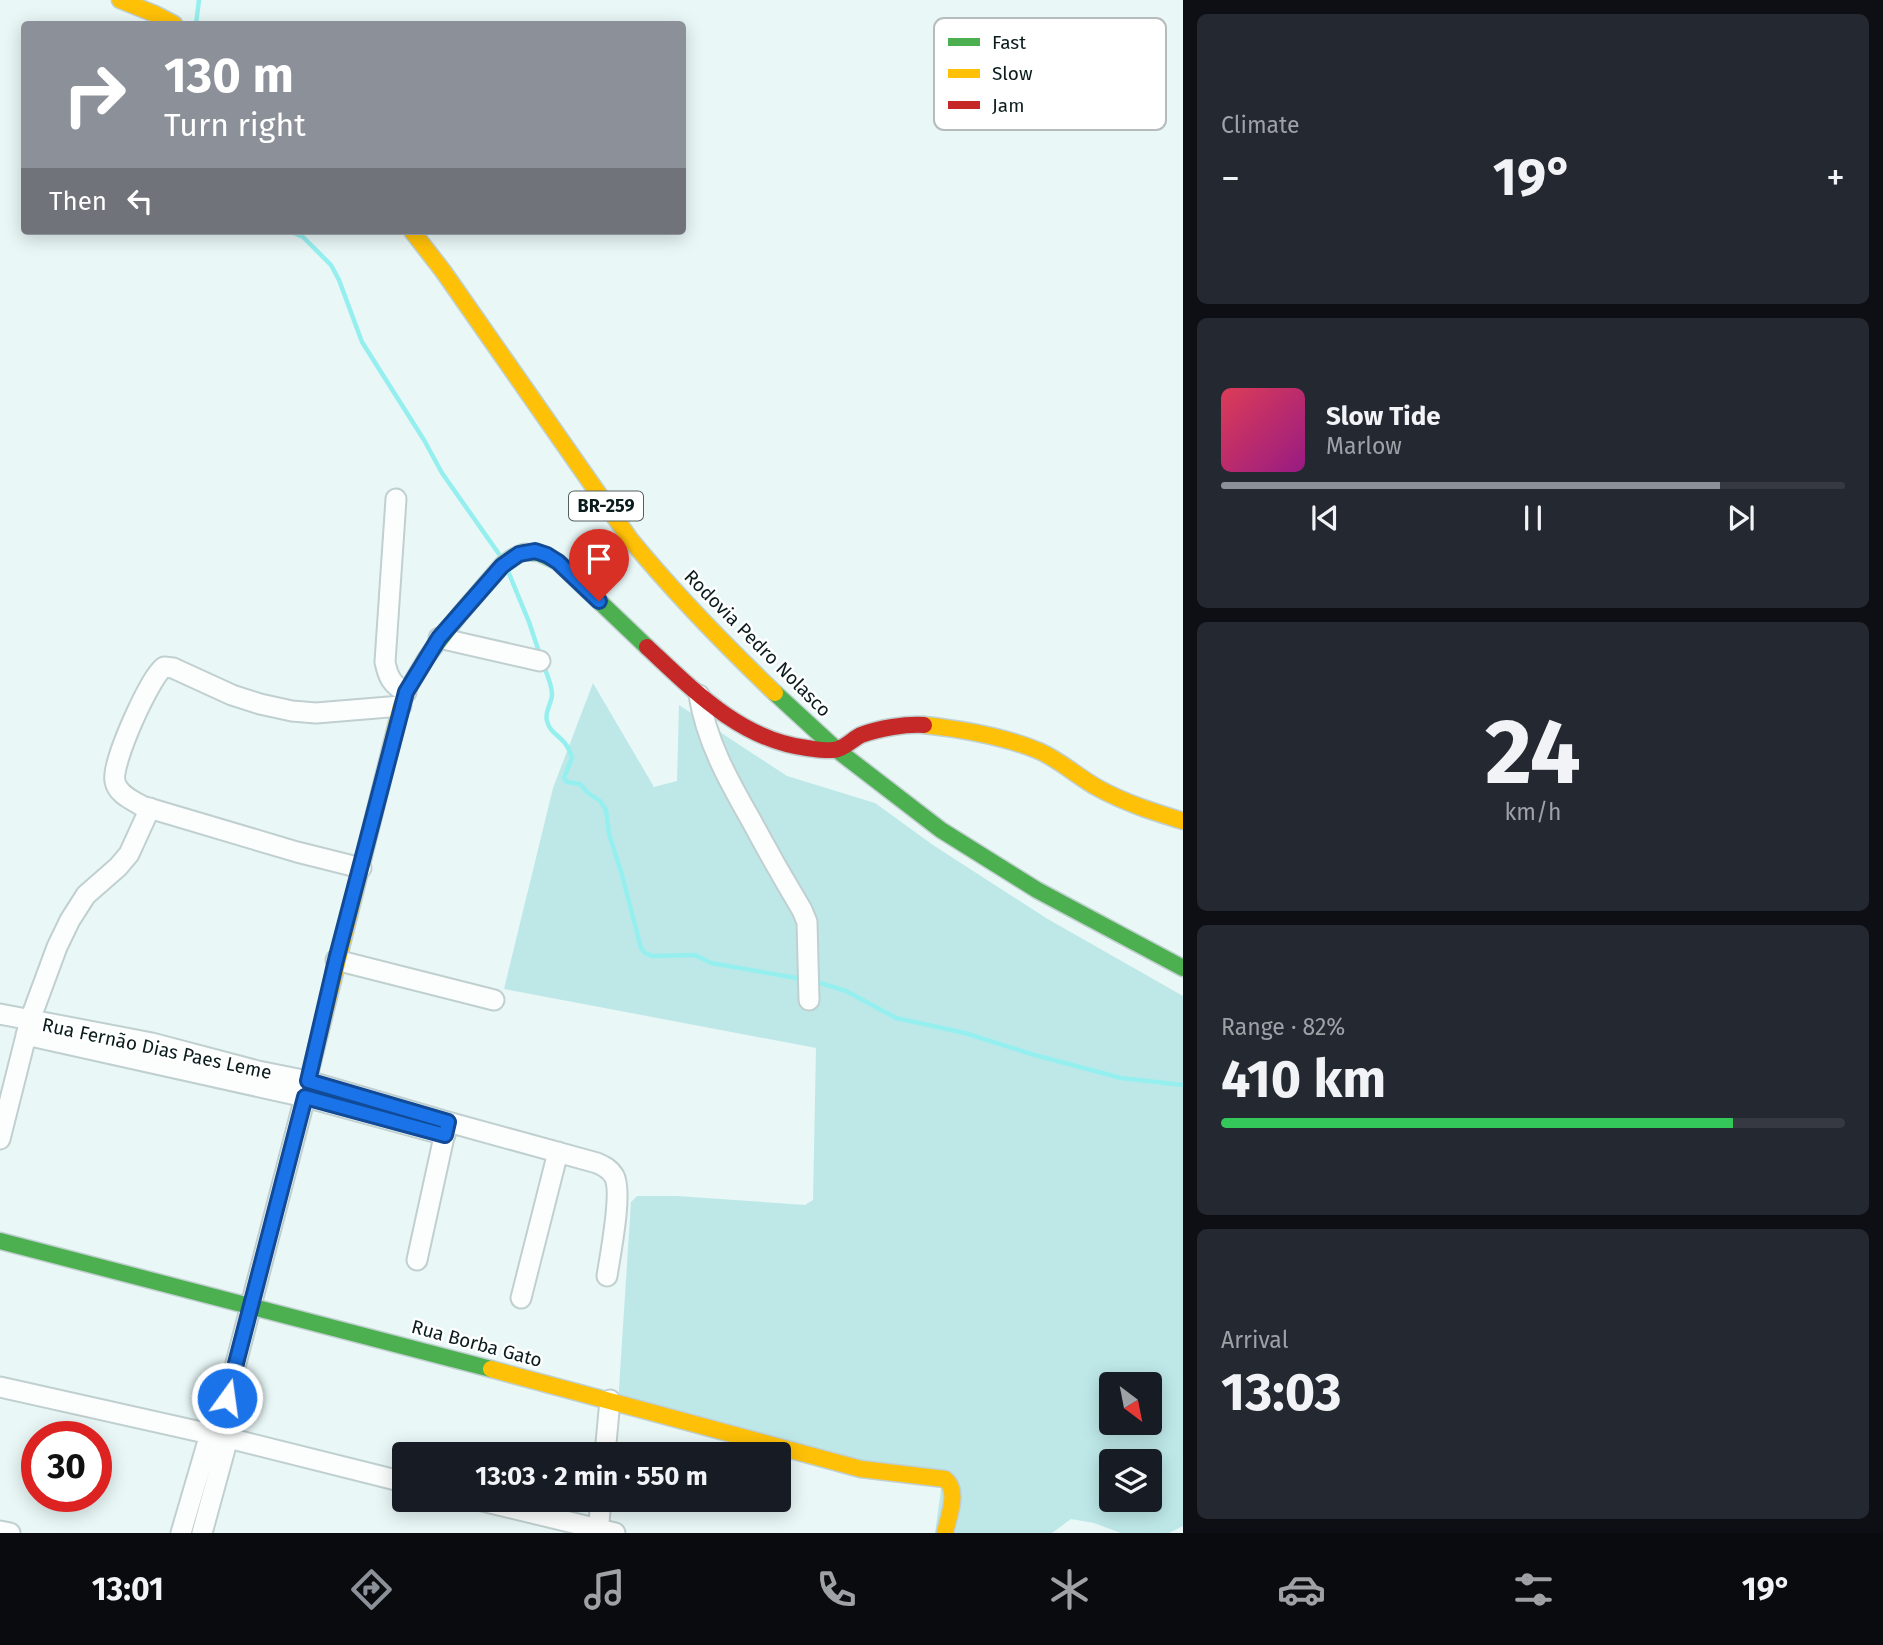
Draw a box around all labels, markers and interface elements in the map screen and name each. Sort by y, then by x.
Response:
legend [934,18,1166,130]
text: Fast [992,31,1026,54]
text: 130 m [164,46,294,105]
icon: right [49,49,140,140]
text: Slow [992,62,1033,85]
text: Jam [992,94,1024,117]
text: Turn right [164,106,306,144]
text: Climate [1221,111,1300,139]
text: 19° [1493,146,1573,209]
text: − [1221,155,1240,201]
text: + [1826,155,1845,201]
icon: left [121,182,159,220]
text: Then [49,186,107,217]
text: Slow Tide [1326,401,1441,432]
text: Marlow [1326,432,1402,460]
road number: BR-259 [569,492,643,520]
icon: previous [1306,499,1344,537]
icon: pause [1514,499,1552,537]
icon: next [1722,499,1760,537]
pin [569,529,629,601]
icon: arrive [580,540,618,578]
street label: Rodovia Pedro Nolasco [679,565,836,722]
text: 24 [1485,698,1581,807]
text: km/h [1505,798,1561,826]
street label: Rua Fernão Dias Paes Leme [40,1013,274,1084]
text: Range · 82% [1221,1013,1345,1041]
text: 410 km [1221,1048,1386,1111]
street label: Rua Borba Gato [409,1315,545,1372]
text: Arrival [1221,1326,1288,1354]
position arrow [190,1361,264,1435]
text: 13:03 [1221,1361,1342,1424]
north arrow [1099,1372,1162,1435]
map controls [1099,1372,1162,1512]
speed limit sign: 30 [21,1421,112,1512]
button: layers [1099,1449,1162,1512]
text: 13:03 · 2 min · 550 m [475,1461,708,1492]
icon: directions [347,1565,396,1614]
icon: music [580,1565,629,1614]
icon: phone [812,1565,861,1614]
icon: climate [1045,1565,1094,1614]
icon: car [1277,1565,1326,1614]
icon: filters [1509,1565,1558,1614]
text: 13:01 [92,1570,164,1608]
text: 19° [1742,1570,1791,1608]

